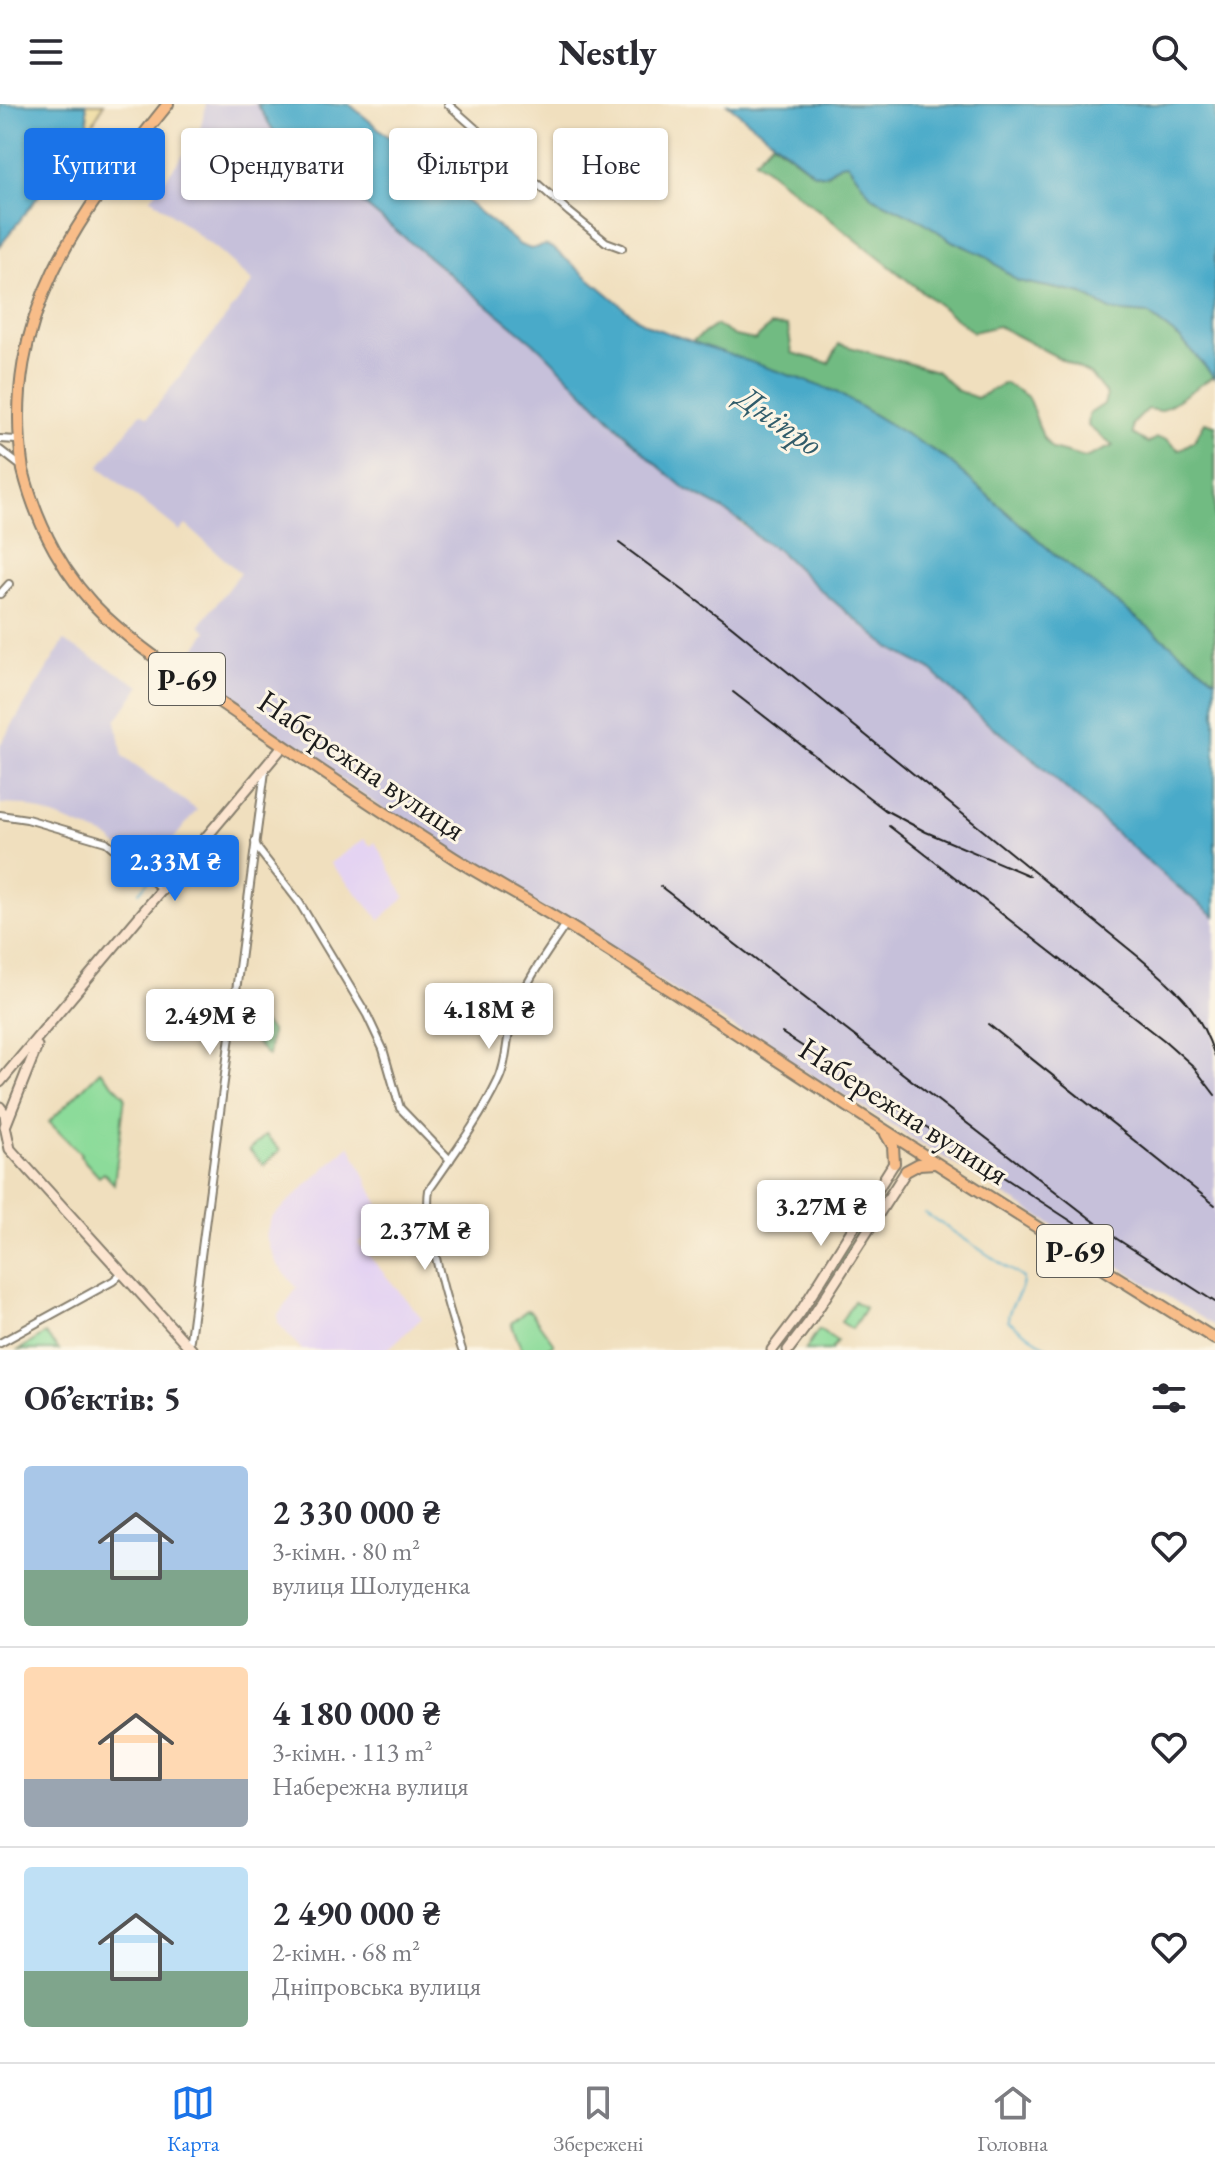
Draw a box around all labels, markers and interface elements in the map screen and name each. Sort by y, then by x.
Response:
text: Nestly [558,29,657,76]
icon: menu [24,30,68,74]
icon: search [1147,30,1191,74]
chip: Купити [24,128,165,200]
chip: Орендувати [181,128,373,200]
chip: Фільтри [389,128,537,200]
chip: Нове [553,128,668,200]
water label: Дніпро [726,373,832,465]
road number: Р-69 [149,653,225,705]
street label: Набережна вулиця [250,680,474,850]
pin: 2.33M ₴ [101,835,249,903]
text: 2.33M ₴ [129,844,221,878]
pin: 4.18M ₴ [415,983,563,1051]
pin: 2.49M ₴ [136,989,284,1057]
text: 4.18M ₴ [443,992,535,1026]
text: 2.49M ₴ [164,998,256,1032]
street label: Набережна вулиця [791,1027,1017,1195]
pin: 3.27M ₴ [747,1180,895,1248]
text: 3.27M ₴ [775,1189,867,1223]
pin: 2.37M ₴ [351,1204,499,1272]
text: 2.37M ₴ [379,1213,471,1247]
road number: Р-69 [1037,1225,1113,1277]
text: Об’єктів: 5 [24,1376,181,1420]
icon: filters [1147,1376,1191,1420]
text: 2 330 000 ₴ [272,1490,441,1534]
icon: home [88,1498,184,1594]
icon: heart [1147,1524,1191,1568]
text: 3-кімн. · 80 m² [272,1534,420,1568]
text: вулиця Шолуденка [272,1568,470,1602]
text: 4 180 000 ₴ [272,1691,441,1735]
icon: home [88,1699,184,1795]
icon: heart [1147,1725,1191,1769]
text: 3-кімн. · 113 m² [272,1735,432,1769]
text: Набережна вулиця [272,1769,469,1803]
text: 2 490 000 ₴ [272,1891,441,1935]
icon: home [88,1899,184,1995]
icon: heart [1147,1925,1191,1969]
text: 2-кімн. · 68 m² [272,1935,420,1969]
text: Дніпровська вулиця [272,1969,481,2003]
tab: Карта [167,2081,219,2158]
tab: Збережені [553,2081,644,2158]
tab: Головна [977,2081,1048,2158]

